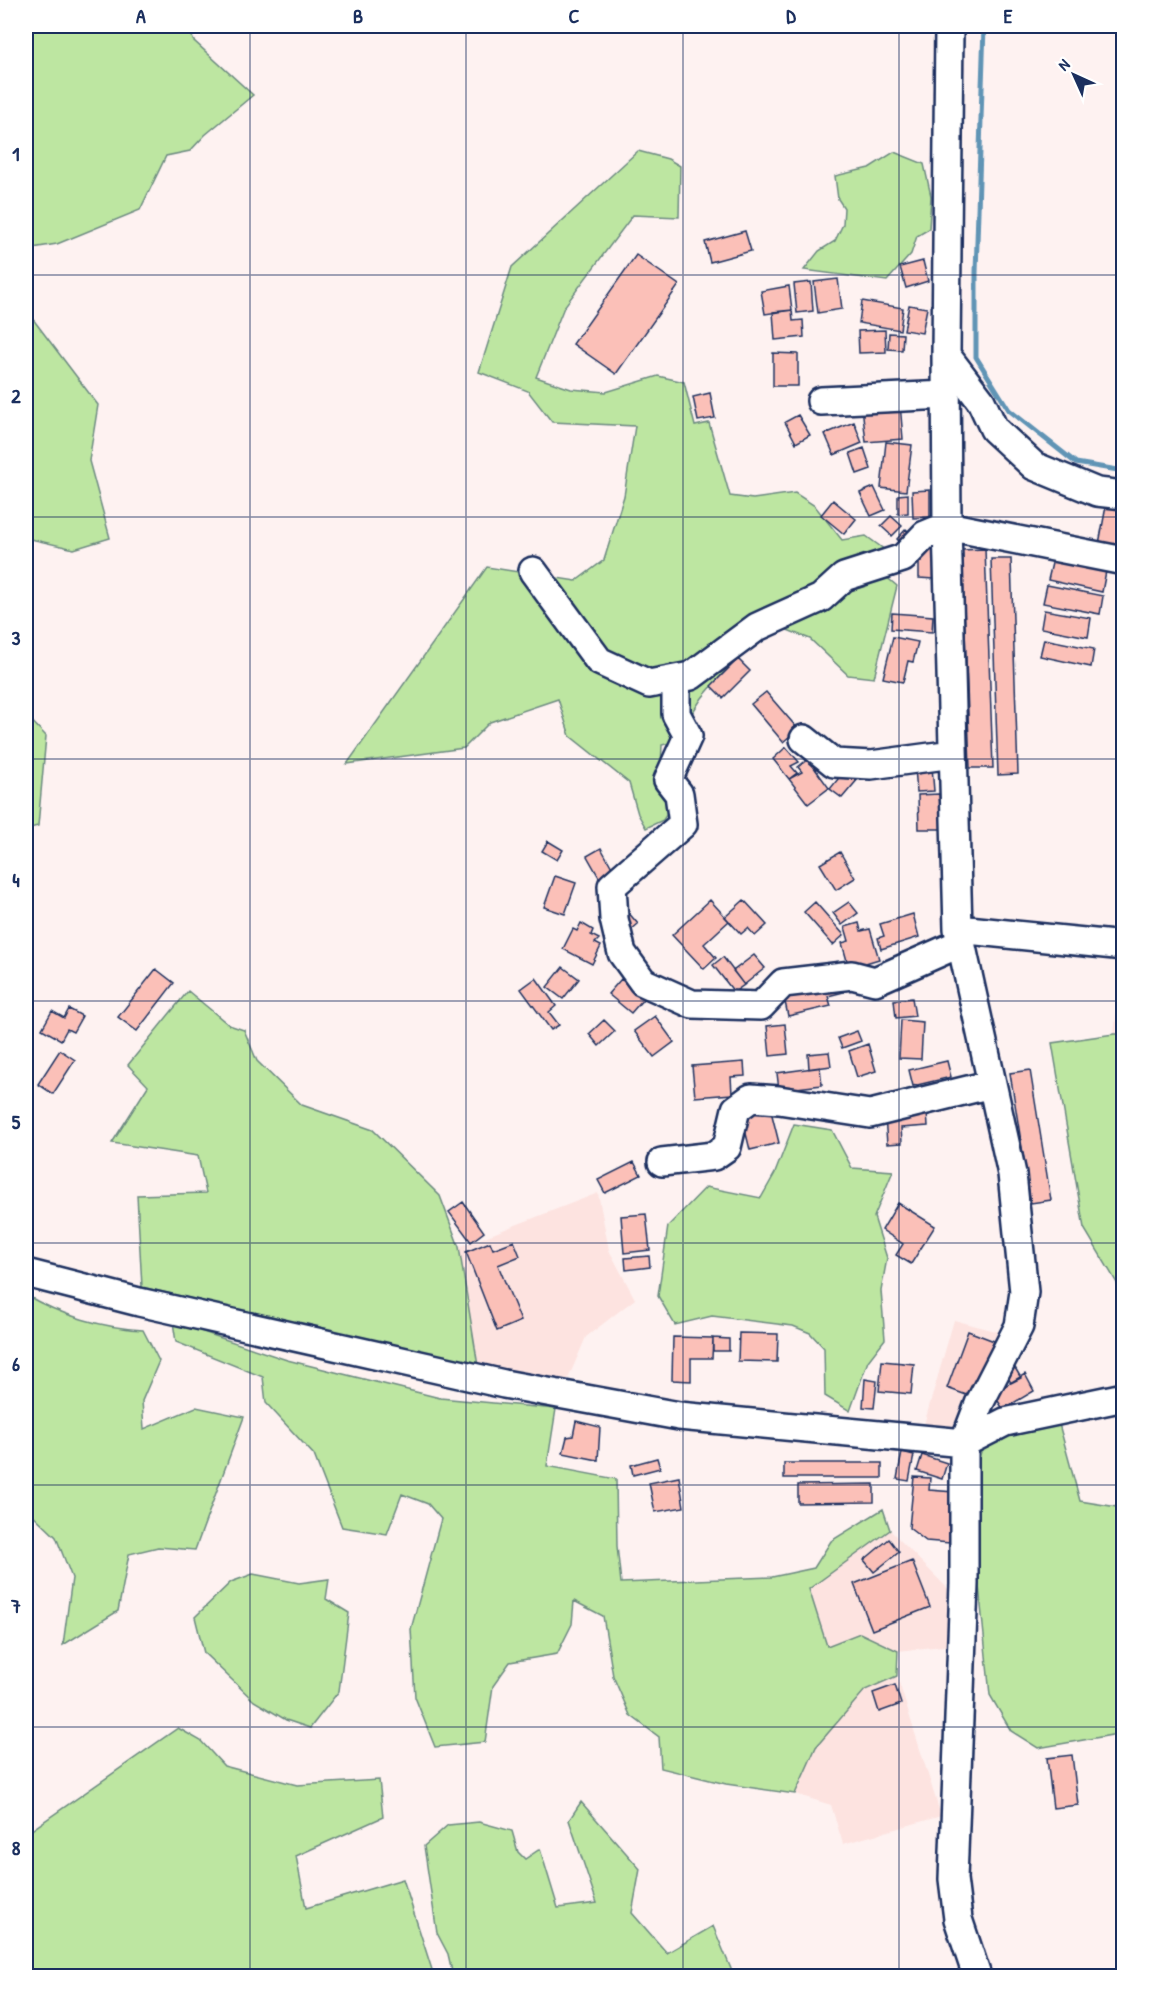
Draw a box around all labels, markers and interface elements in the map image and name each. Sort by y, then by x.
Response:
text: A [136,2,146,29]
text: B [353,2,363,29]
text: C [569,2,580,29]
text: D [786,2,796,29]
text: E [1004,2,1013,29]
north arrow [1044,45,1104,105]
text: N [1053,53,1075,75]
text: 1 [12,140,20,167]
text: 2 [11,382,21,409]
text: 3 [12,624,21,651]
text: 4 [12,866,20,893]
text: 5 [12,1108,21,1135]
text: 6 [12,1350,20,1377]
text: 7 [10,1592,21,1619]
text: 8 [12,1834,21,1861]

